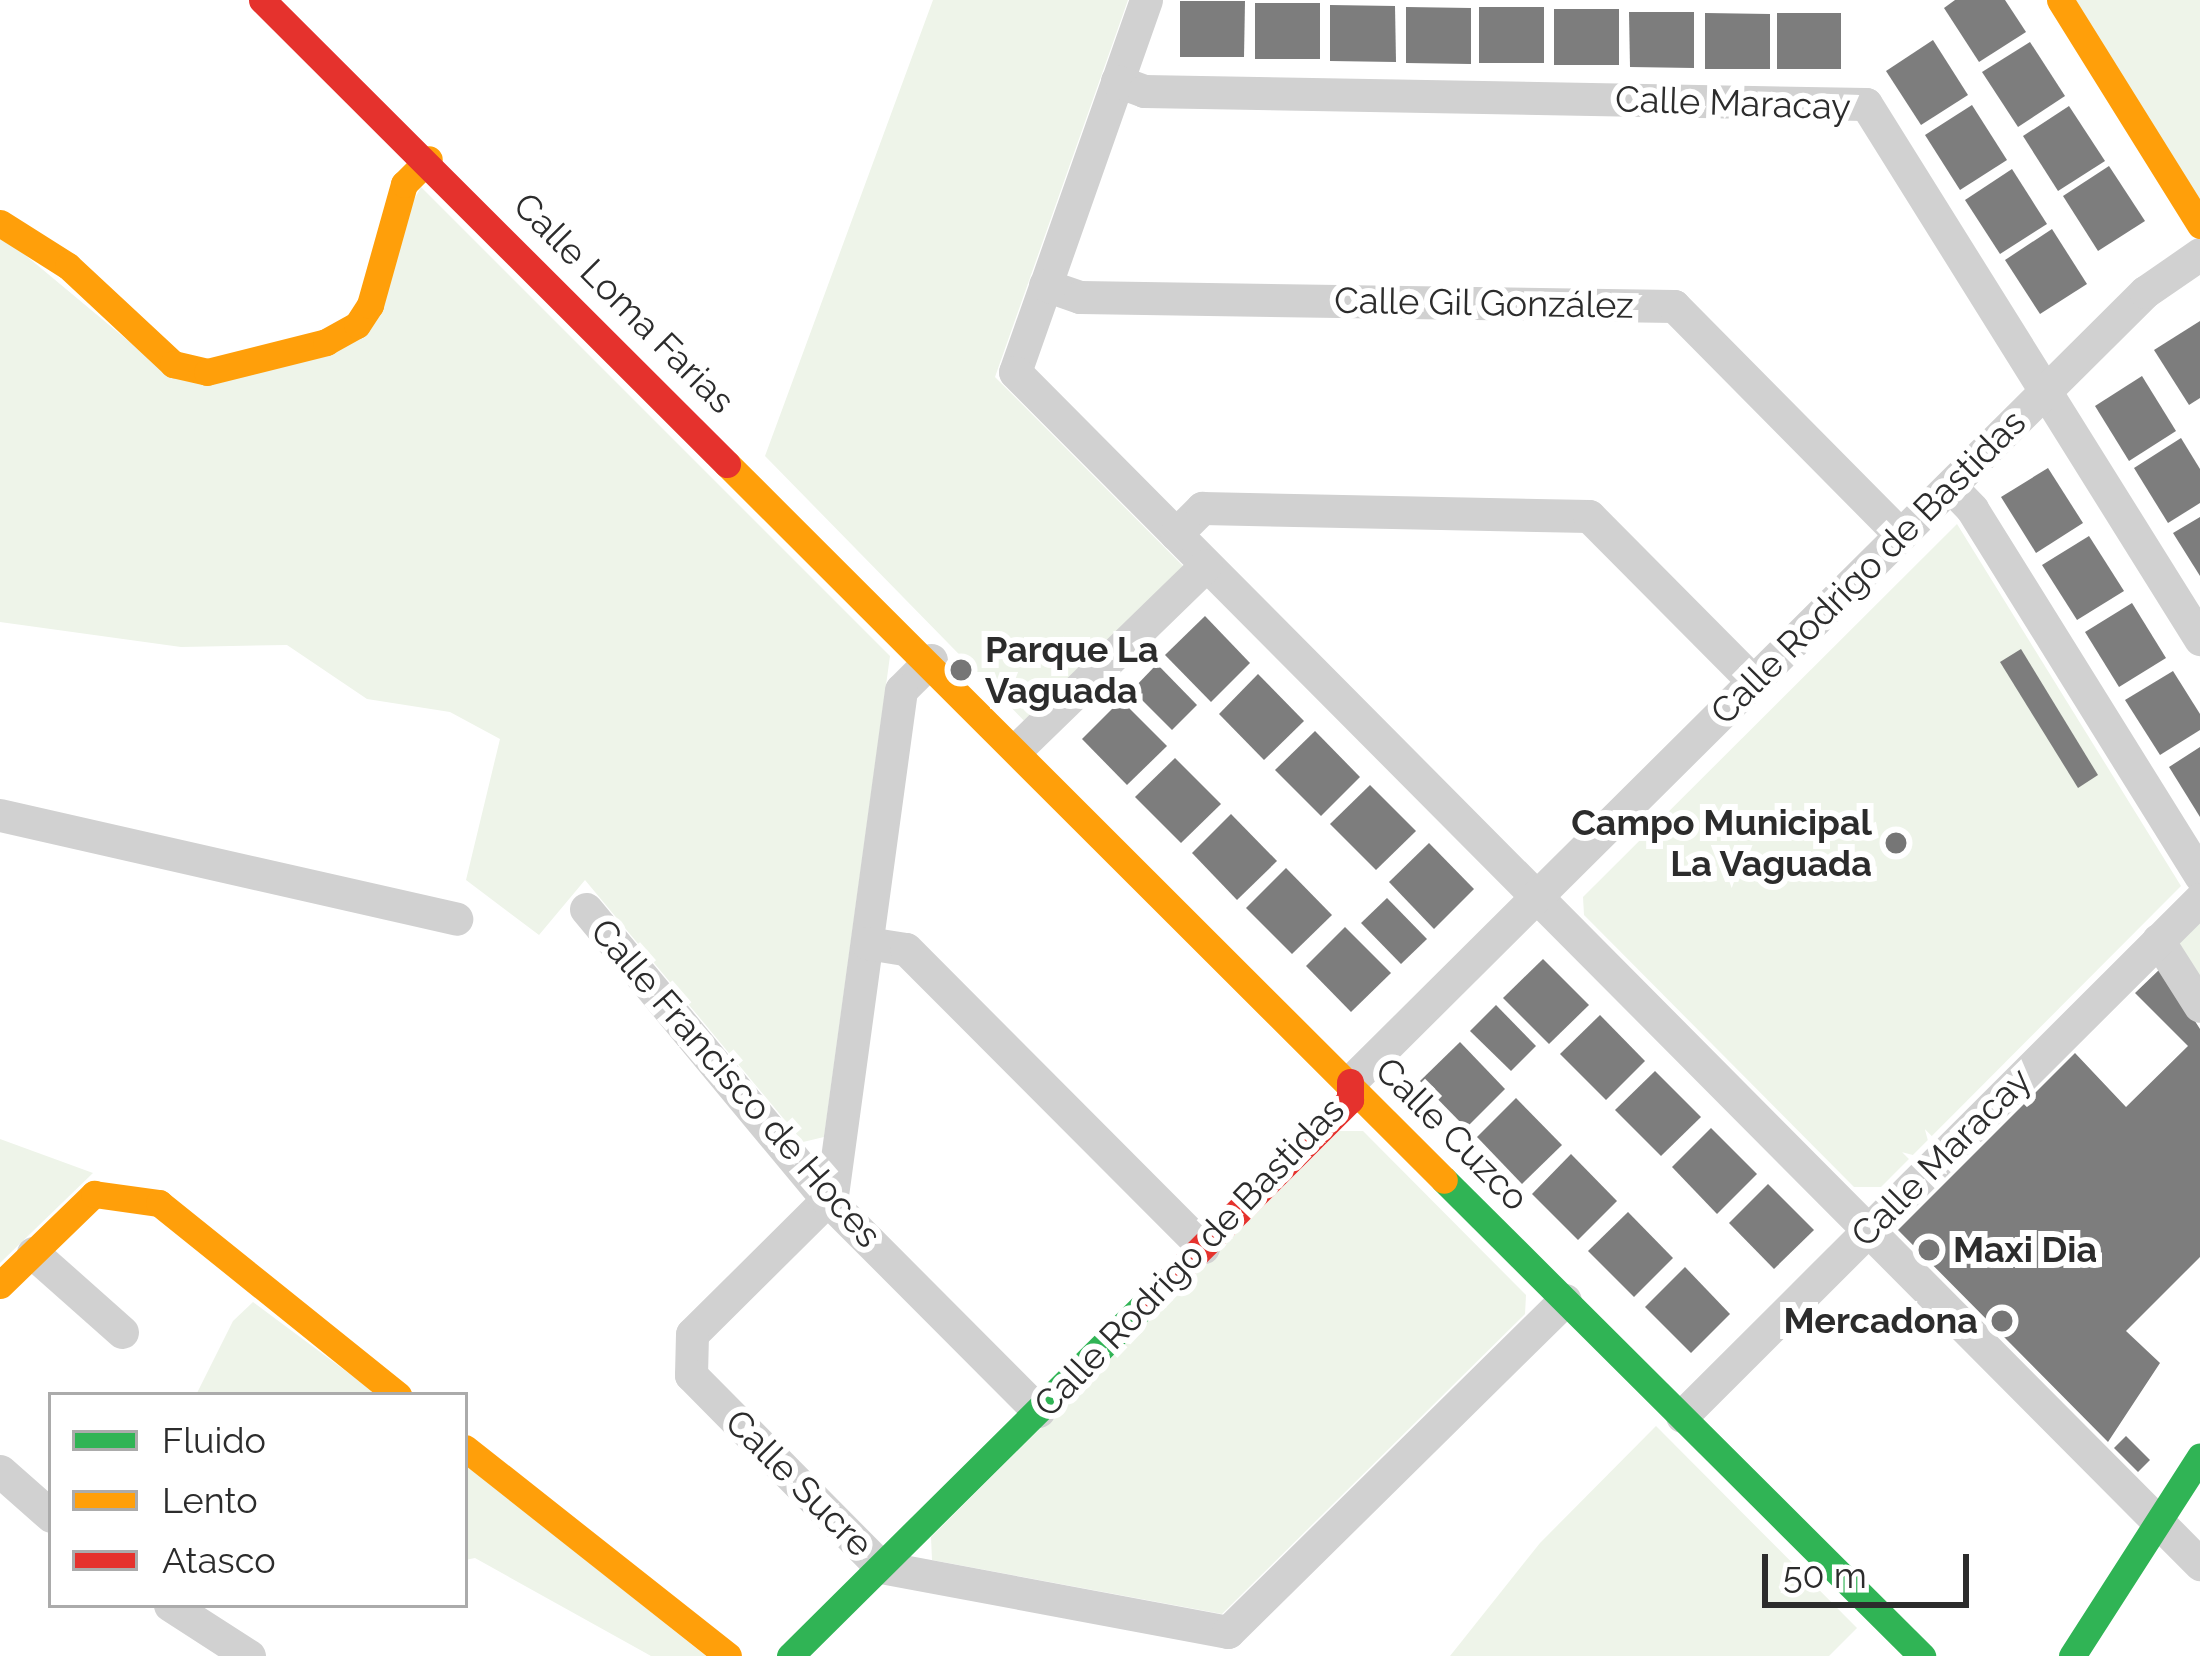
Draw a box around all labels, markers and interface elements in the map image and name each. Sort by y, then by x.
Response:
street label: Calle Maracay [1614,77,1852,129]
street label: Calle Loma Farias [505,184,743,422]
street label: Calle Gil González [1333,279,1635,327]
street label: Calle Rodrigo de Bastidas [1702,401,2034,733]
place label: Parque La Vaguada [985,627,1159,712]
marker: Parque La Vaguada [948,657,974,683]
place label: Campo Municipal La Vaguada [1571,800,1872,885]
marker: Campo Municipal La Vaguada [1883,830,1909,856]
street label: Calle Francisco de Hoces [582,910,890,1256]
street label: Calle Cuzco [1367,1049,1537,1219]
street label: Calle Maracay [1842,1058,2040,1256]
street label: Calle Rodrigo de Bastidas [1025,1088,1353,1426]
place label: Maxi Dia [1953,1228,2097,1272]
marker: Maxi Dia [1916,1237,1942,1263]
place label: Mercadona [1784,1299,1978,1343]
marker: Mercadona [1989,1308,2015,1334]
legend [48,1392,468,1608]
street label: Calle Sucre [716,1400,882,1566]
text: Fluido [162,1419,266,1461]
text: Lento [162,1479,258,1521]
scale bar [1768,1530,1975,1604]
text: Atasco [162,1539,276,1581]
text: 50 m [1783,1554,1867,1596]

